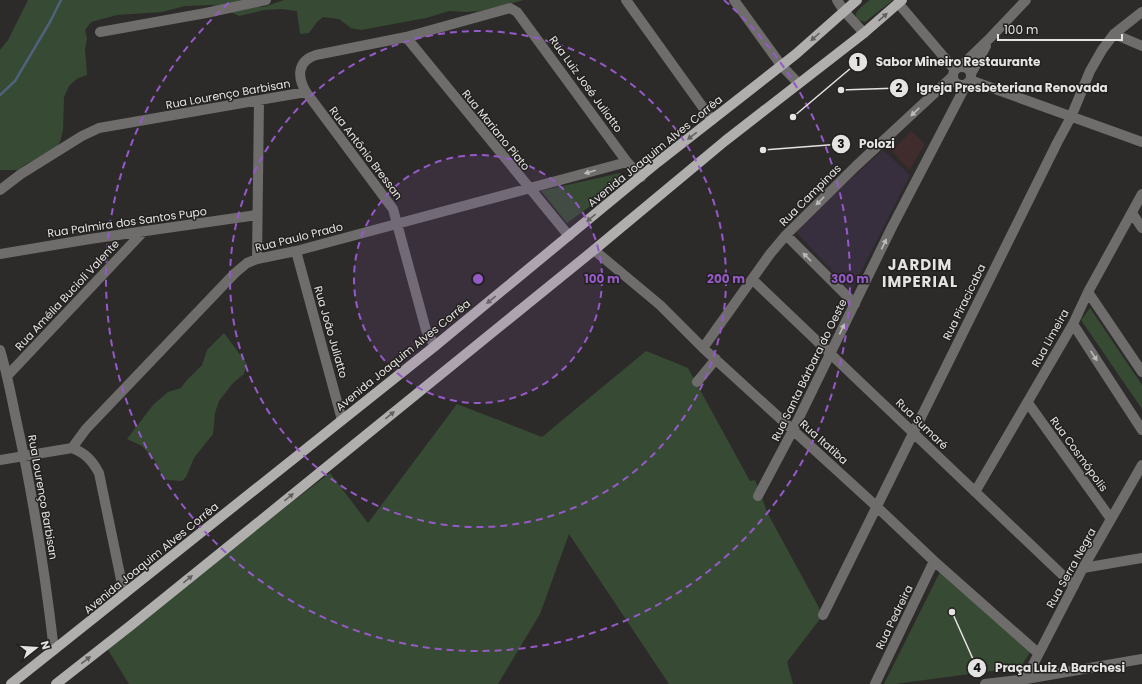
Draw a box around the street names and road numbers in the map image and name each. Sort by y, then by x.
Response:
street label: Rua Luiz José Juliatto [546,33,626,135]
street label: Rua Lourenço Barbisan [164,75,292,113]
street label: Rua Mariano Piato [458,86,534,174]
street label: Avenida Joaquim Alves Corrêa [584,91,726,211]
street label: Rua Antônio Bressan [326,103,406,203]
street label: Rua Campinas [775,160,845,230]
street label: Rua Palmira dos Santos Pupo [46,203,208,241]
street label: Rua Paulo Prado [253,218,345,256]
street label: Rua Amélia Bucioli Valente [11,236,123,354]
street label: Rua Piracicaba [939,261,989,343]
street label: Rua João Juliatto [310,284,352,380]
street label: Avenida Joaquim Alves Corrêa [332,295,474,415]
street label: Rua Santa Bárbara do Oeste [768,296,851,444]
street label: Rua Limeira [1027,306,1073,370]
street label: Rua Sumaré [892,395,952,453]
street label: Rua Cosmópolis [1046,413,1112,495]
street label: Rua Itatiba [796,416,852,468]
street label: Rua Lourenço Barbisan [24,433,62,561]
street label: Avenida Joaquim Alves Corrêa [80,498,222,618]
street label: Rua Serra Negra [1042,525,1100,611]
street label: Rua Pedreira [871,582,917,652]

